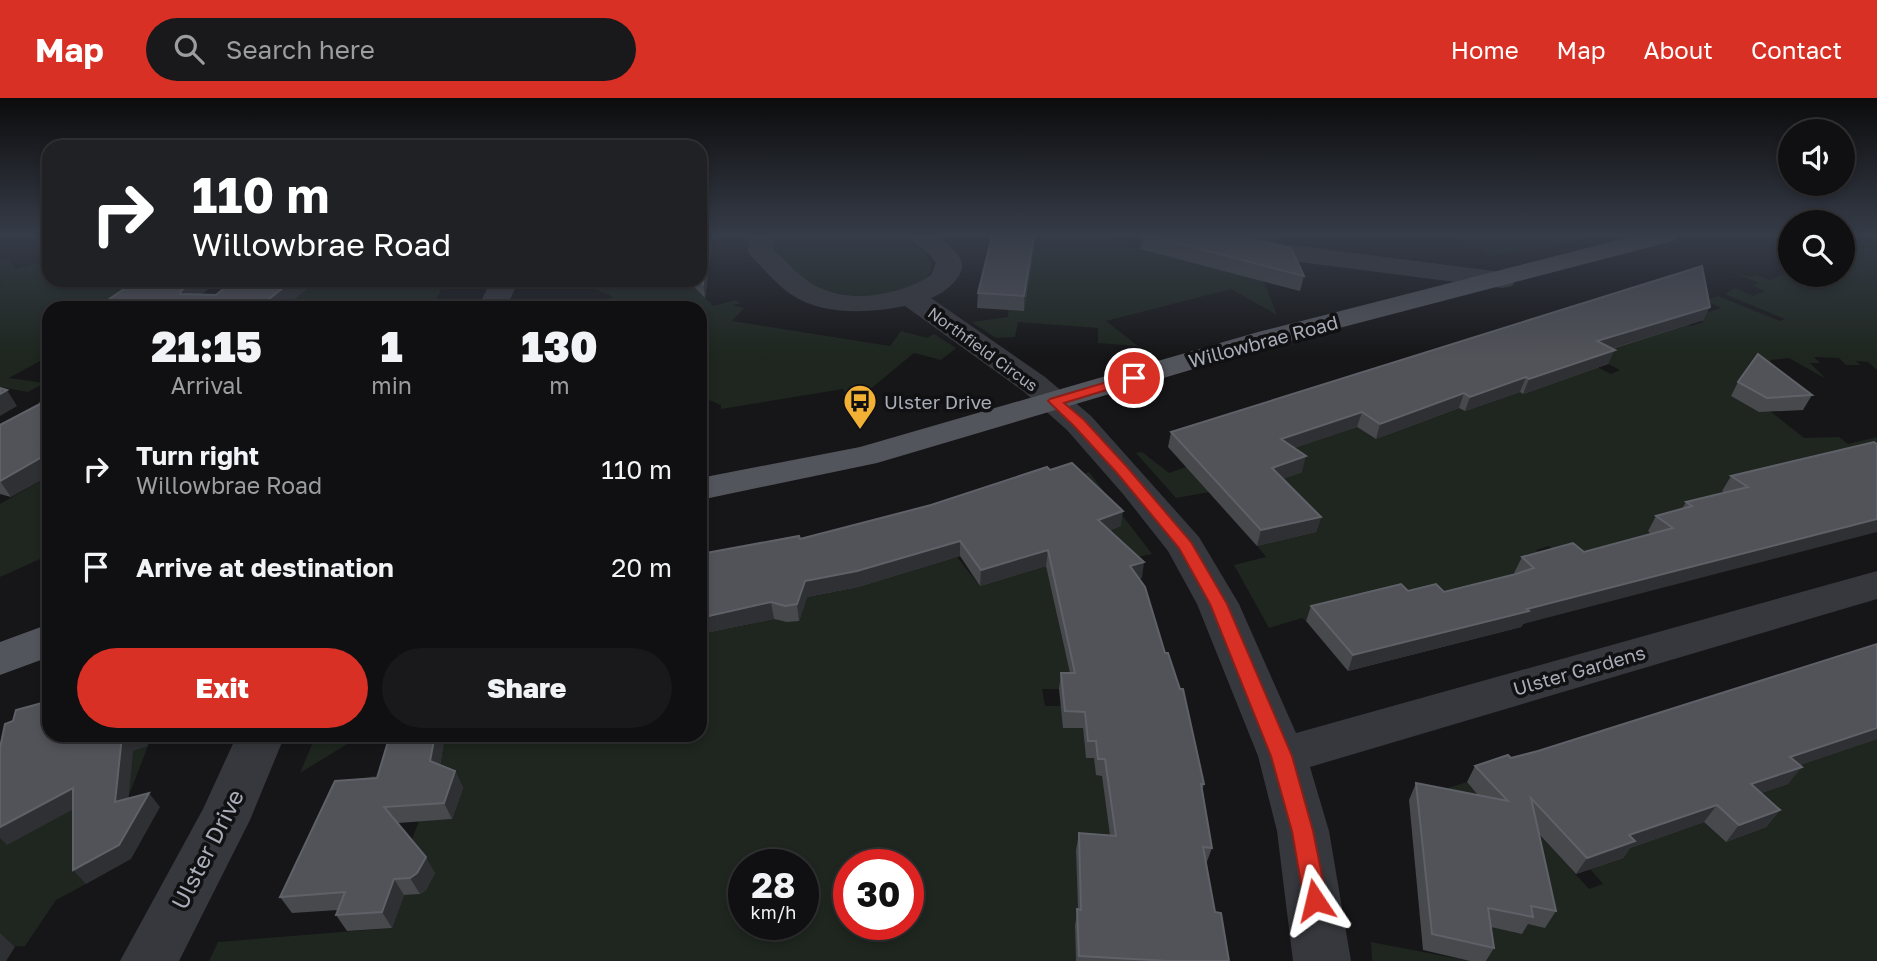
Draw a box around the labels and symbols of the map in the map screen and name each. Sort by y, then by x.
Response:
street label: Northfield Circus [924,302,1042,396]
street label: Willowbrae Road [1186,310,1340,372]
pin [1104,348,1164,408]
bus stop icon: Ulster Drive [841,382,879,431]
place label: Ulster Drive [884,390,992,413]
street label: Ulster Gardens [1510,640,1648,700]
street label: Ulster Drive [165,784,249,914]
speed limit sign: 30 [833,849,924,940]
position arrow [1278,863,1352,937]

